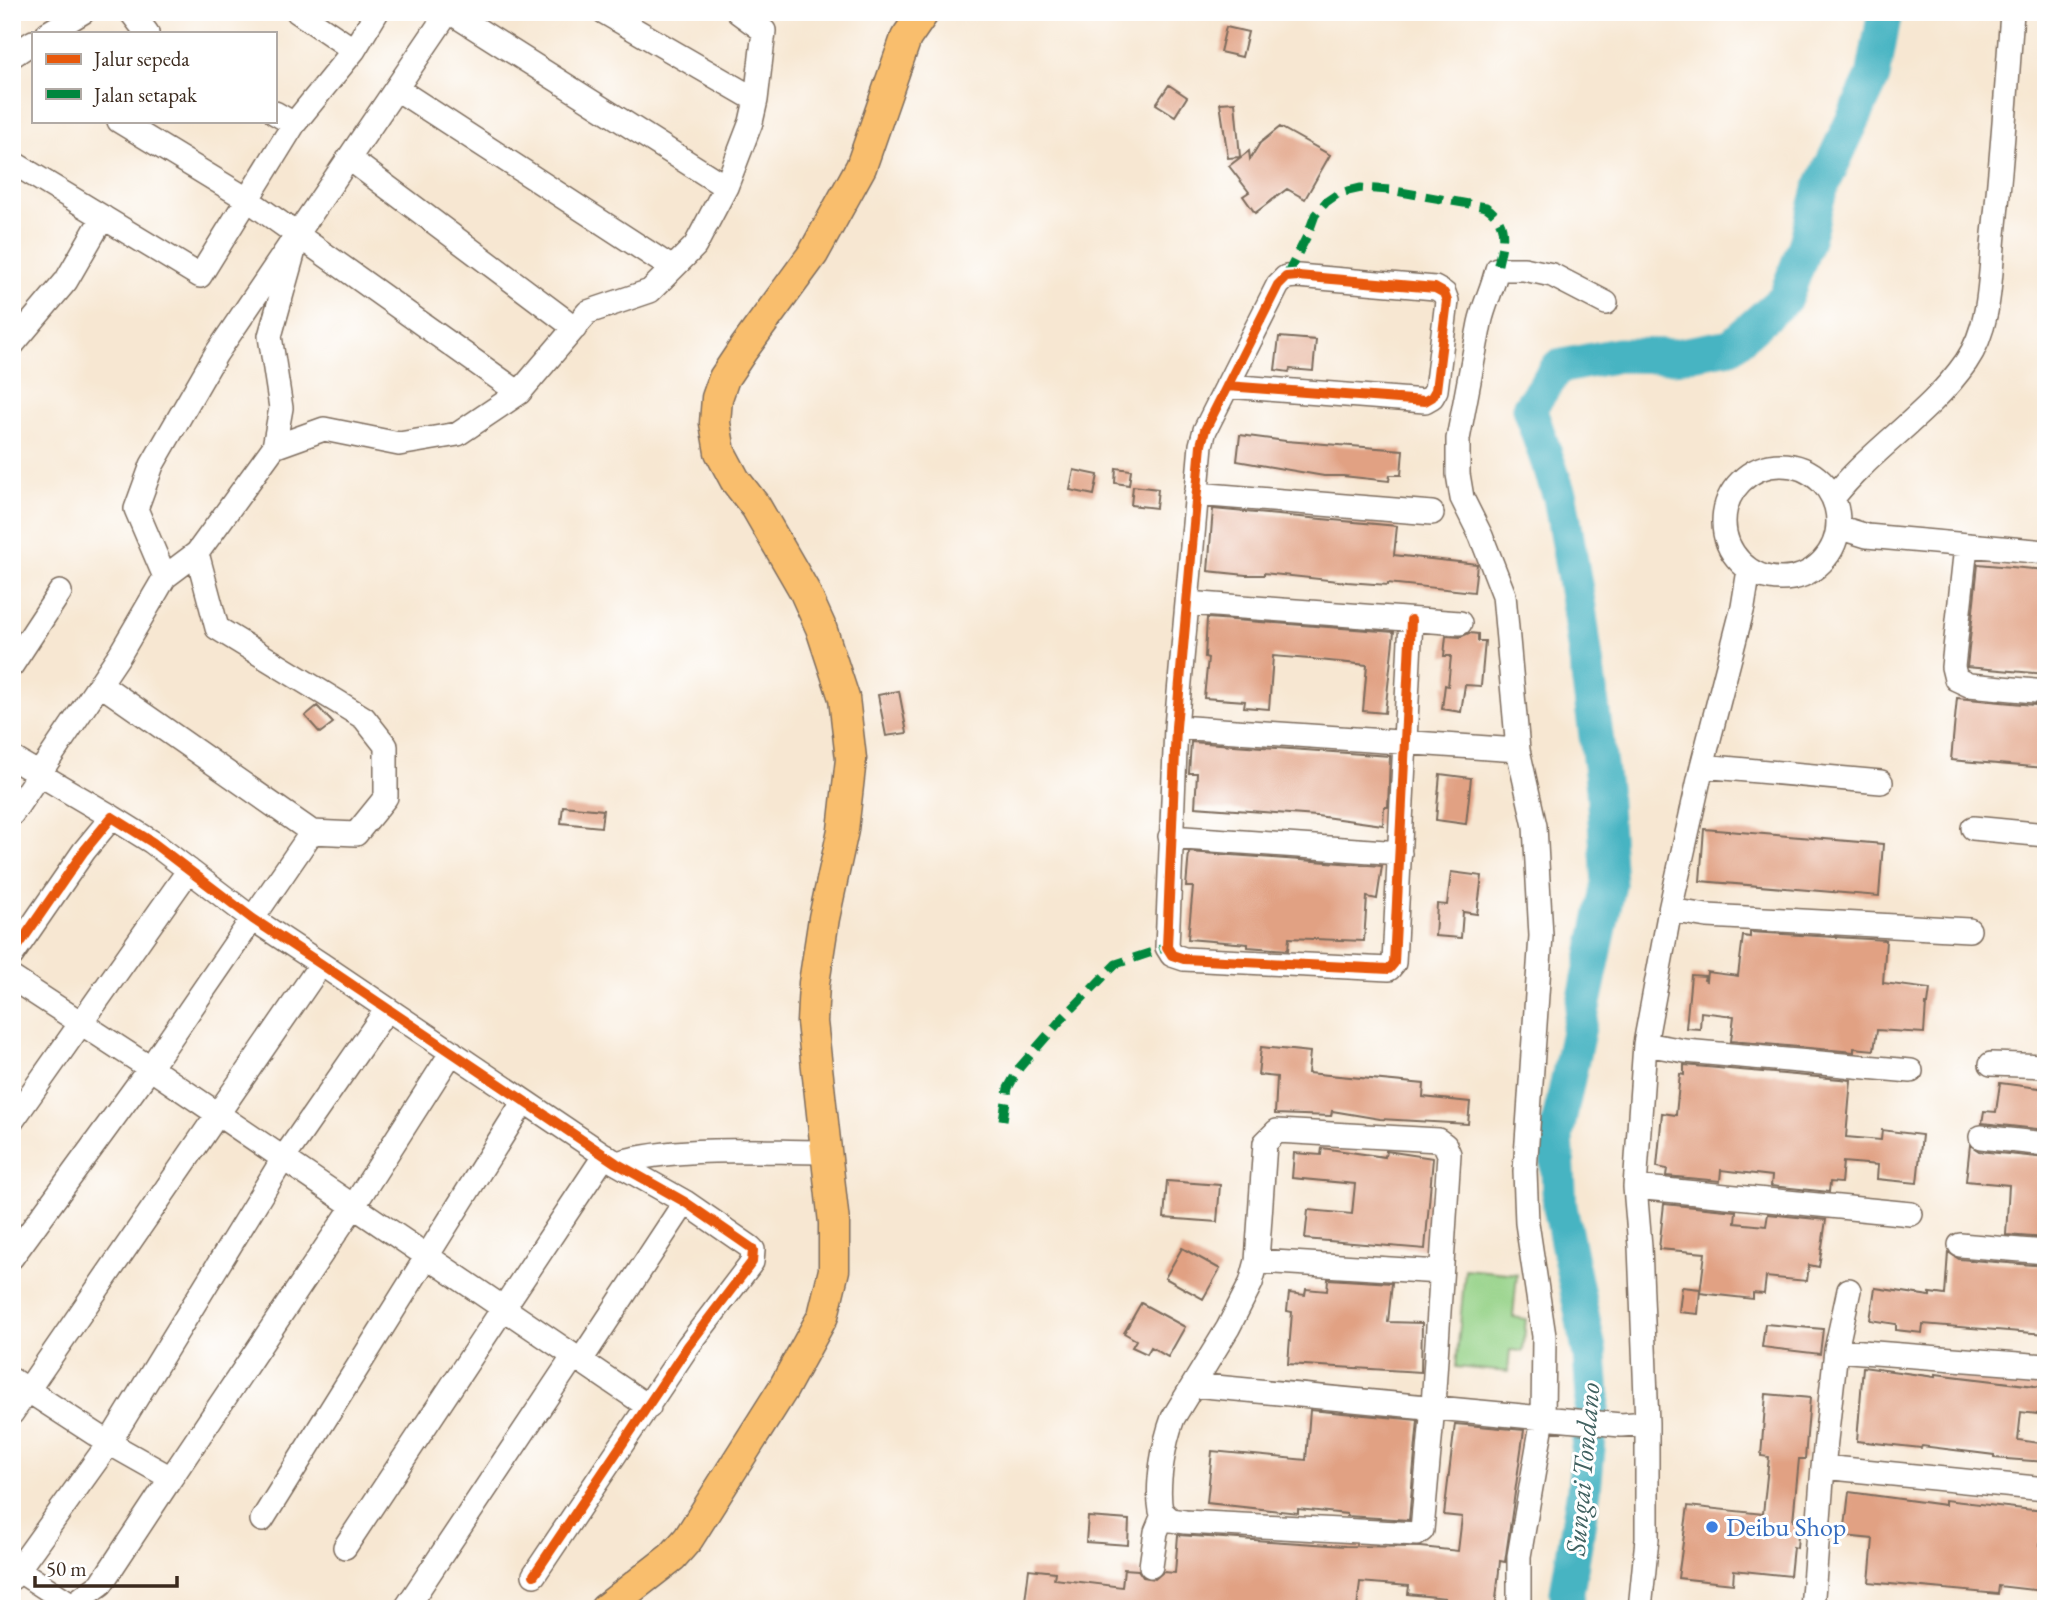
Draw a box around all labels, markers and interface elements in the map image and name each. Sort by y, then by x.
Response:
legend [32,32,276,122]
text: Jalur sepeda [92,45,190,72]
text: Jalan setapak [92,81,198,108]
water label: Sungai Tondano [1556,1381,1608,1558]
place label: Deibu Shop [1726,1510,1846,1544]
marker: Deibu Shop [1704,1519,1720,1535]
scale bar [35,1544,177,1588]
text: 50 m [46,1555,87,1582]

